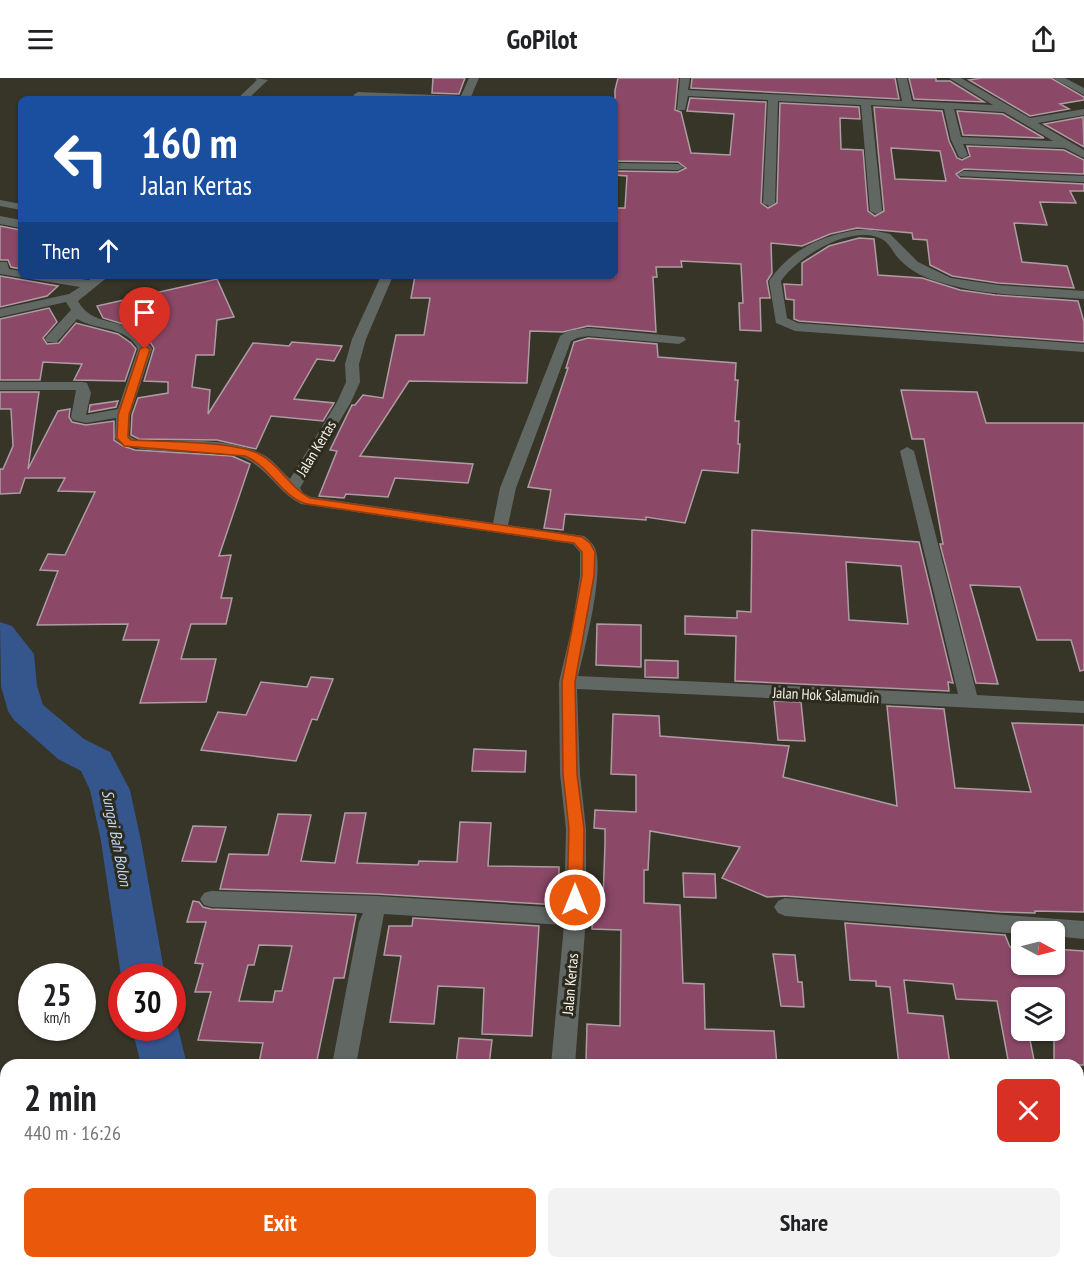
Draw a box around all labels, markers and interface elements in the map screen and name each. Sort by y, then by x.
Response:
text: GoPilot [507,22,577,56]
icon: menu [24,23,57,56]
icon: share [1027,23,1060,56]
text: 160 m [141,115,238,170]
icon: left [42,120,120,198]
text: Jalan Kertas [141,168,252,202]
icon: ahead [92,234,125,267]
text: Then [42,237,80,265]
pin [119,287,170,349]
icon: arrive [128,296,161,329]
street label: Jalan Kertas [291,417,340,480]
street label: Jalan Hok Salamudin [771,683,880,707]
water label: Sungai Bah Bolon [98,788,136,889]
position arrow [543,868,607,932]
north arrow [1011,921,1065,975]
map controls [1011,921,1065,1041]
street label: Jalan Kertas [558,953,582,1016]
speed limit sign: 30 [108,963,186,1041]
text: 25 [43,975,71,1014]
button: layers [1011,987,1065,1041]
text: km/h [44,1008,70,1027]
text: 2 min [24,1074,97,1121]
button: close [997,1079,1060,1142]
text: 440 m · 16:26 [24,1120,121,1146]
button: Exit [24,1188,536,1257]
button: Share [548,1188,1060,1257]

